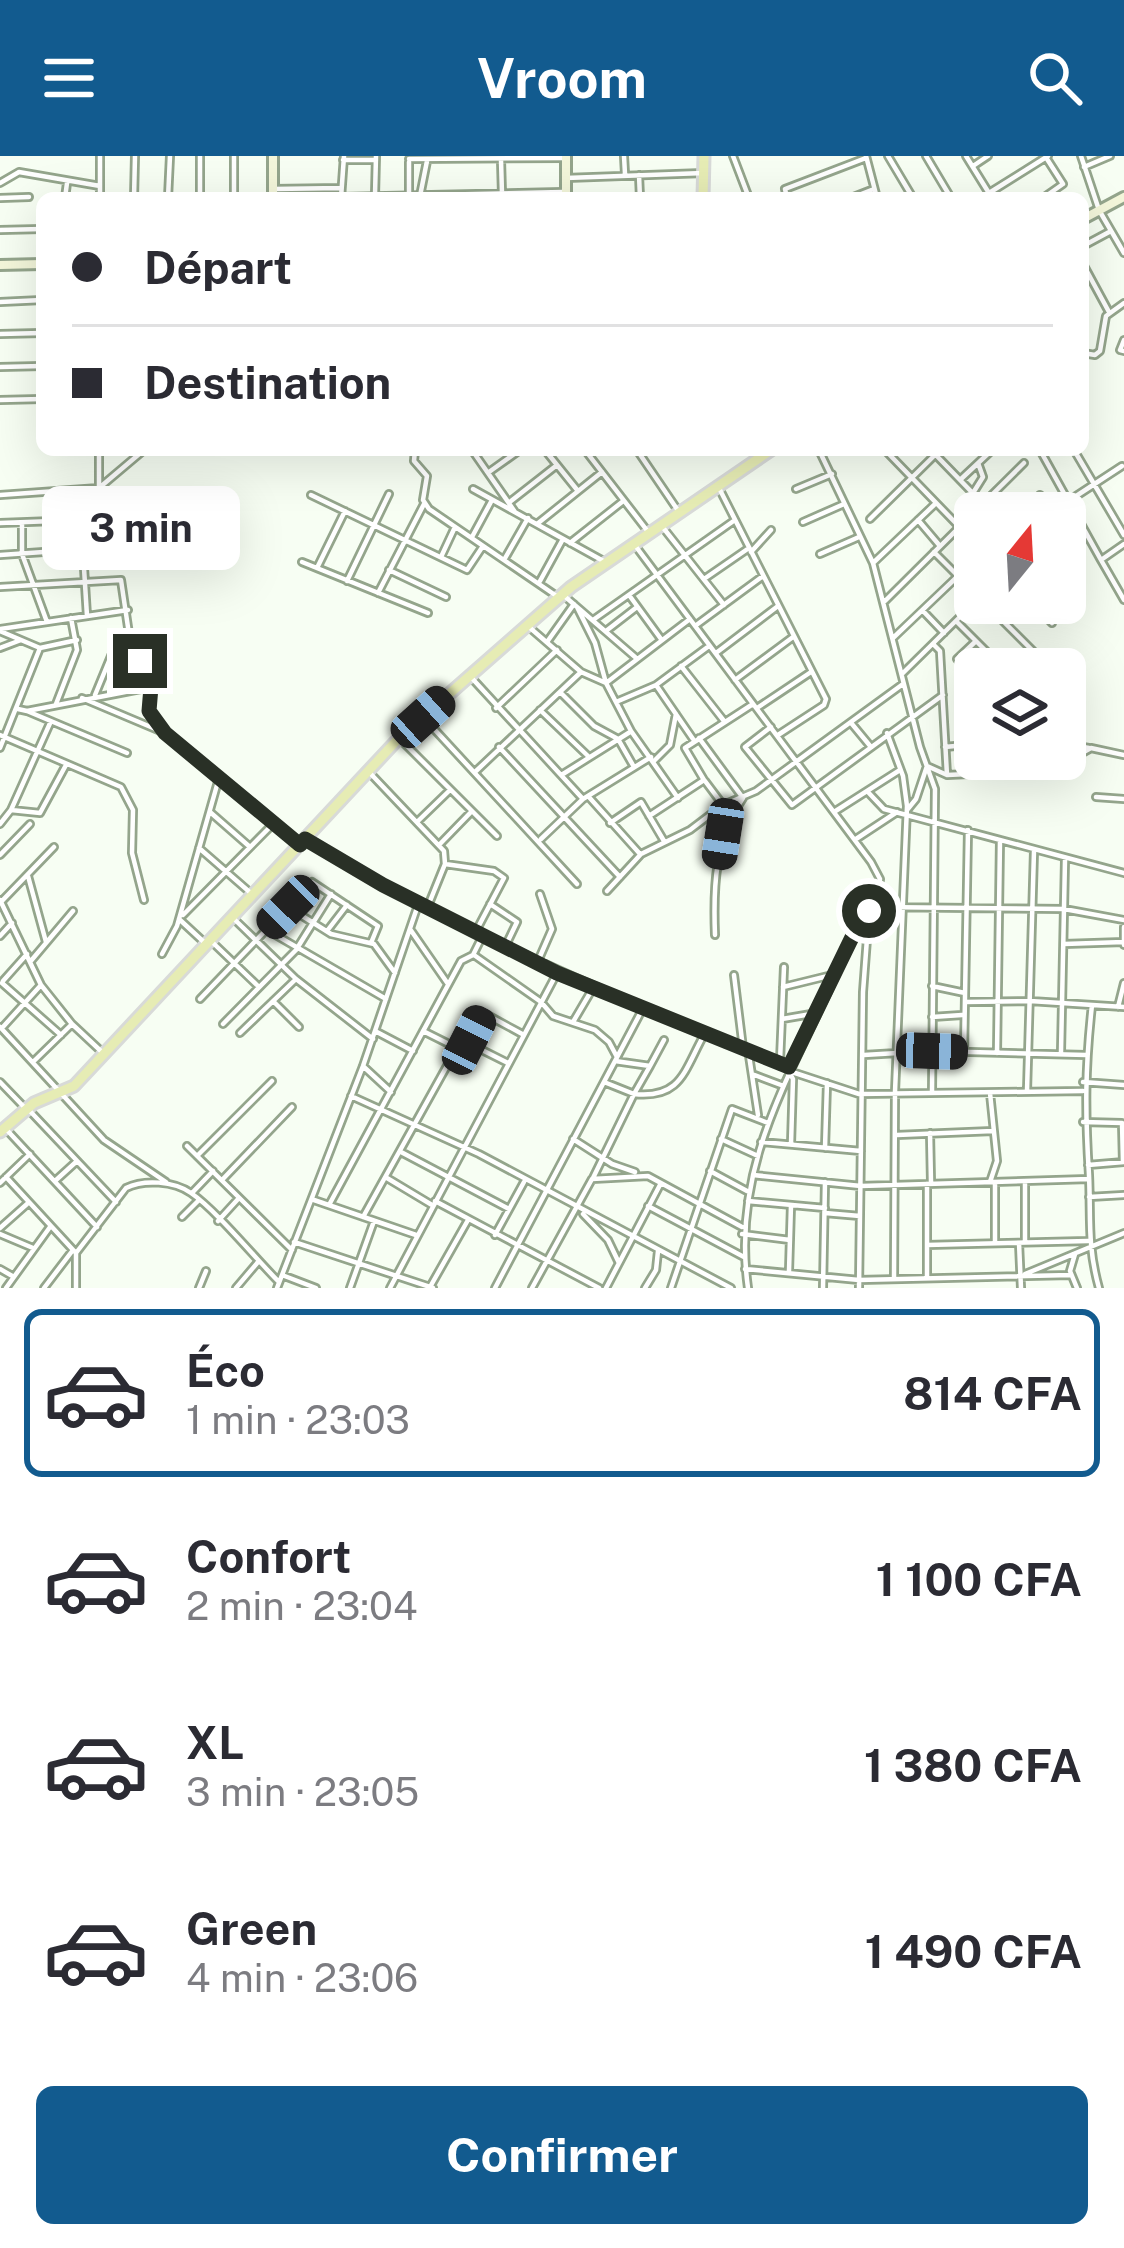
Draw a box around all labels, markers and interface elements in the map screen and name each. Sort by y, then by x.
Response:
icon: menu [36,45,102,111]
icon: search [1022,45,1088,111]
text: Vroom [477,47,647,110]
text: Départ [144,241,292,294]
text: Destination [144,356,391,409]
callout: 3 min [41,487,239,571]
north arrow [954,492,1086,624]
map controls [954,492,1086,780]
text: 3 min [89,505,193,551]
route end [113,634,167,688]
button: layers [954,648,1086,780]
car [384,680,462,754]
car [700,796,746,872]
car [250,869,326,945]
route start [842,884,896,938]
car [437,1000,501,1080]
car [895,1032,969,1070]
icon: car [42,1339,150,1447]
text: Éco [186,1344,265,1397]
text: 814 CFA [903,1367,1082,1420]
text: 1 min · 23:03 [186,1397,410,1443]
icon: car [42,1525,150,1633]
text: Confort [186,1530,351,1583]
text: 1 100 CFA [876,1553,1082,1606]
text: 2 min · 23:04 [186,1583,417,1629]
icon: car [42,1711,150,1819]
text: XL [186,1716,244,1769]
text: 1 380 CFA [864,1739,1082,1792]
text: 3 min · 23:05 [186,1769,419,1815]
icon: car [42,1897,150,2005]
text: Green [186,1902,317,1955]
text: 1 490 CFA [865,1925,1082,1978]
text: 4 min · 23:06 [186,1955,418,2001]
button: Confirmer [36,2086,1088,2224]

